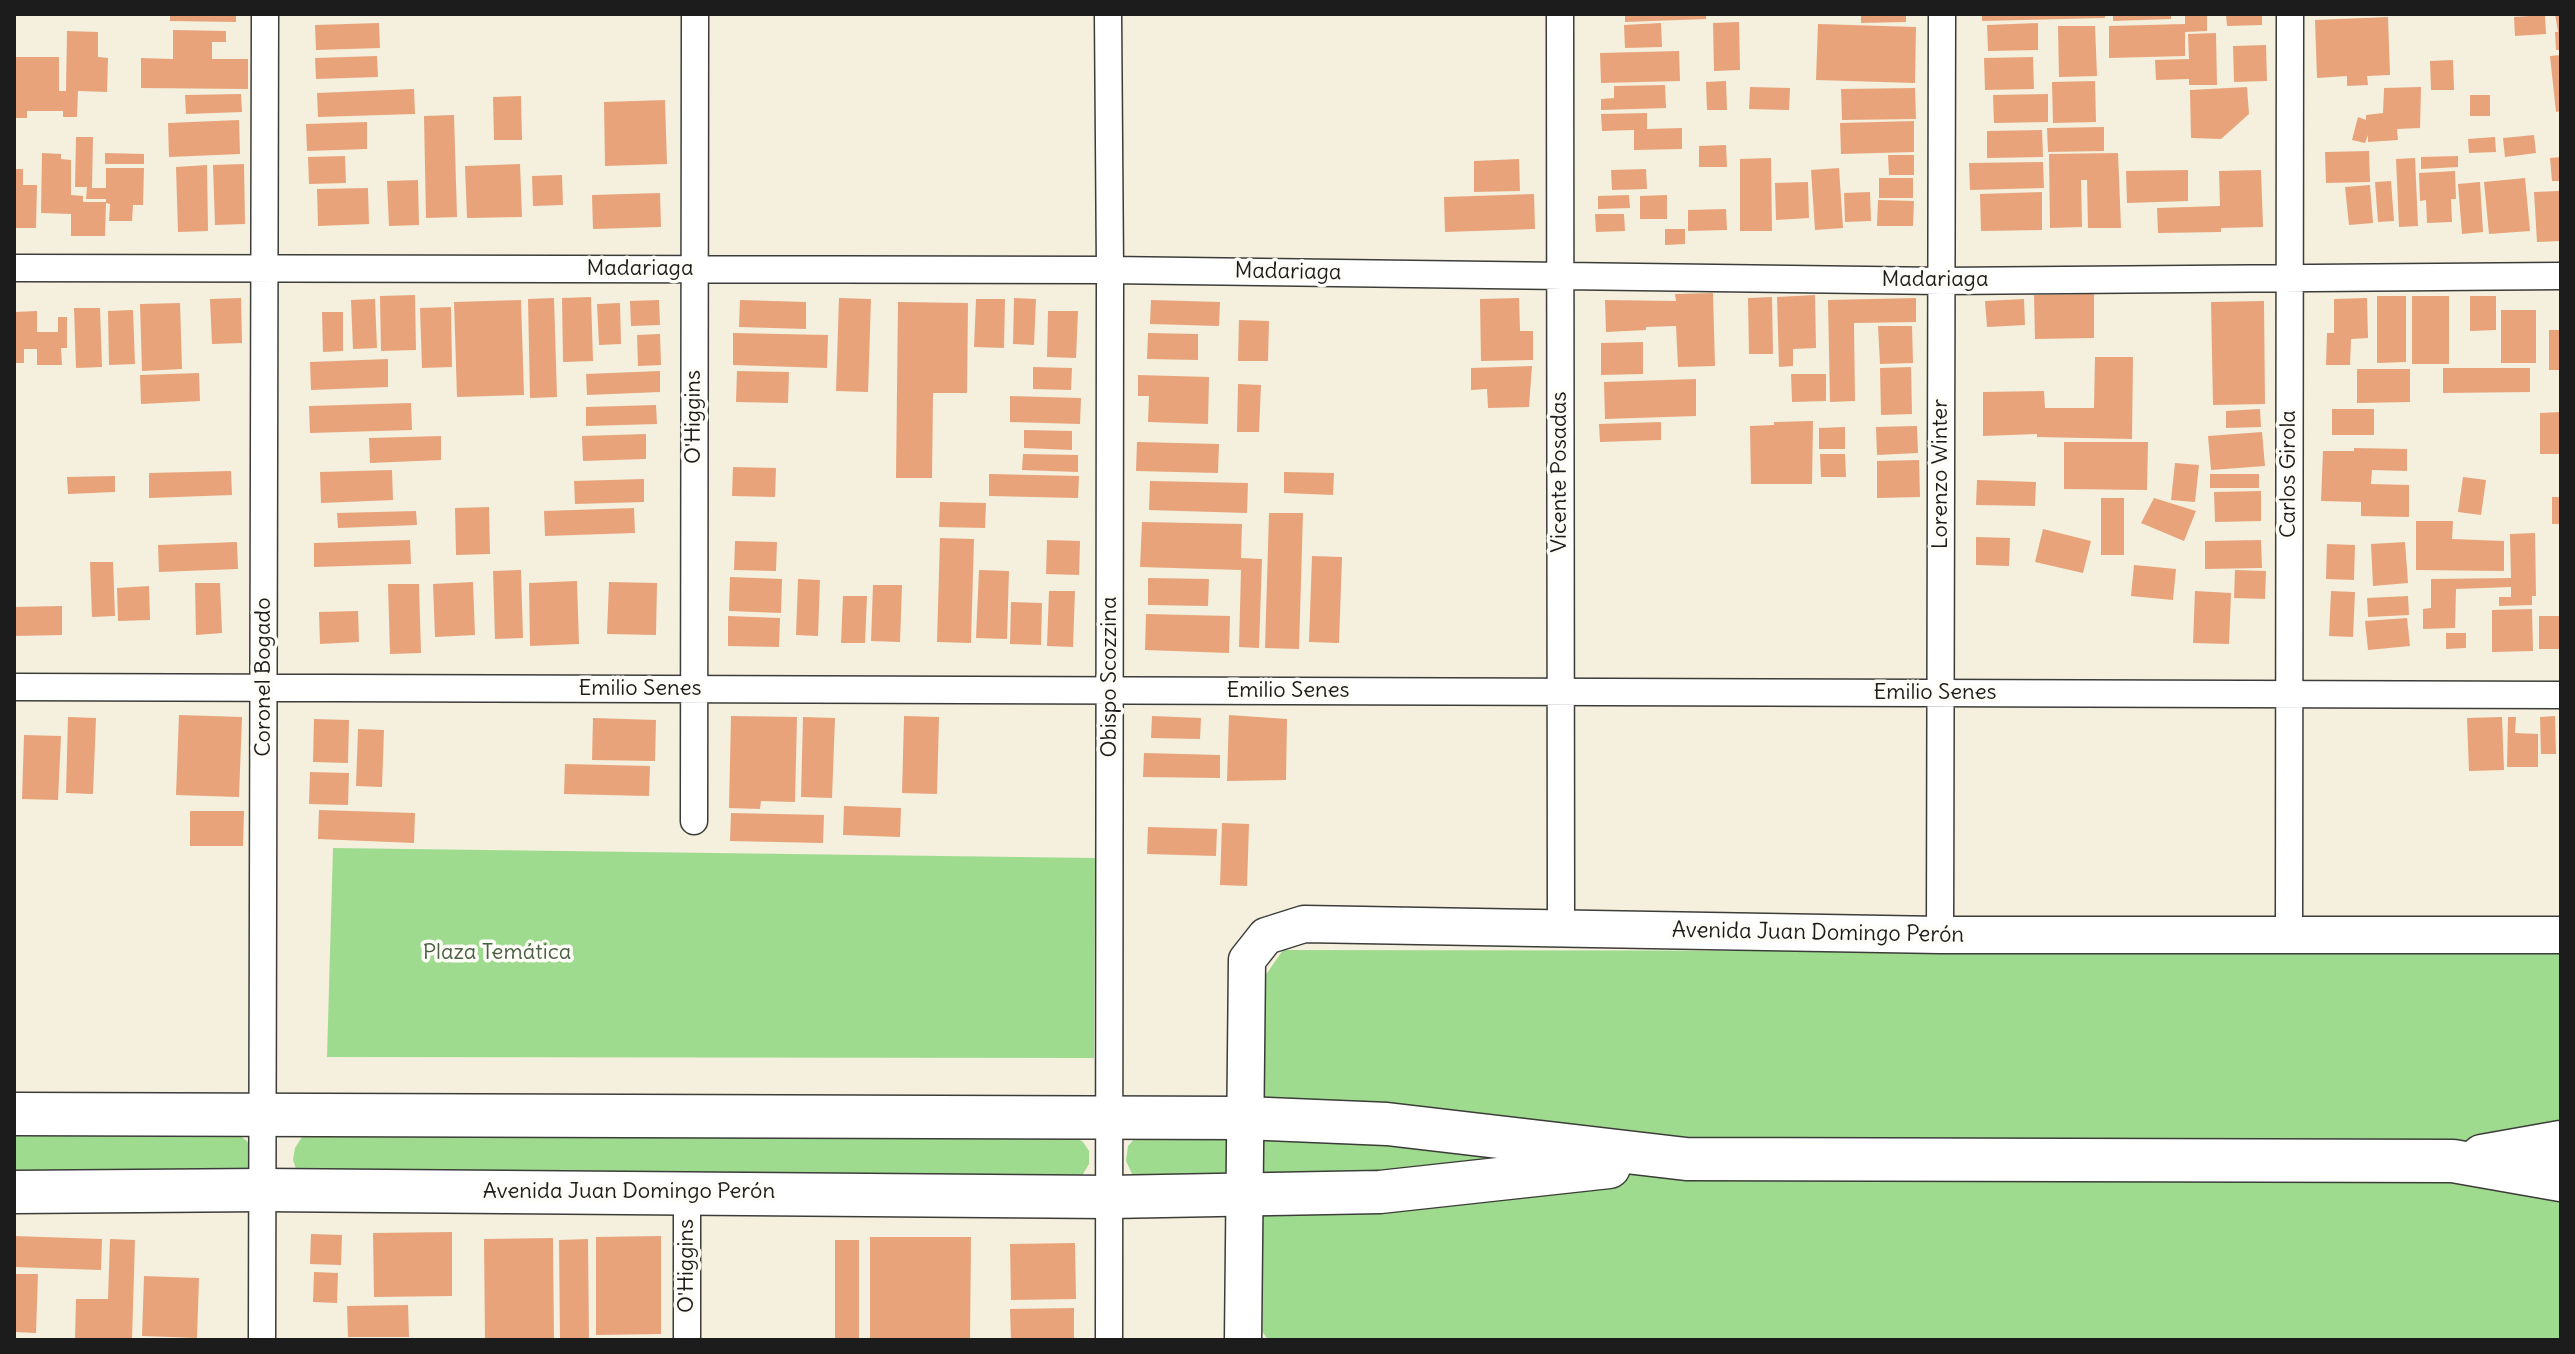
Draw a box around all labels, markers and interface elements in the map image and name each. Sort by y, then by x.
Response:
street label: Madariaga [587,256,693,282]
street label: Madariaga [1234,258,1342,286]
street label: Madariaga [1882,267,1988,293]
street label: O'Higgins [681,370,707,464]
street label: Vicente Posadas [1547,391,1573,553]
street label: Lorenzo Winter [1928,399,1954,549]
street label: Carlos Girola [2276,410,2302,538]
street label: Coronel Bogado [251,597,277,757]
street label: Obispo Scozzina [1097,597,1123,757]
street label: Emilio Senes [578,676,702,702]
street label: Emilio Senes [1226,678,1350,704]
street label: Emilio Senes [1873,680,1997,706]
street label: Avenida Juan Domingo Perón [1672,917,1964,949]
park label: Plaza Temática [423,940,571,966]
street label: Avenida Juan Domingo Perón [483,1179,775,1205]
street label: O'Higgins [674,1219,700,1313]

